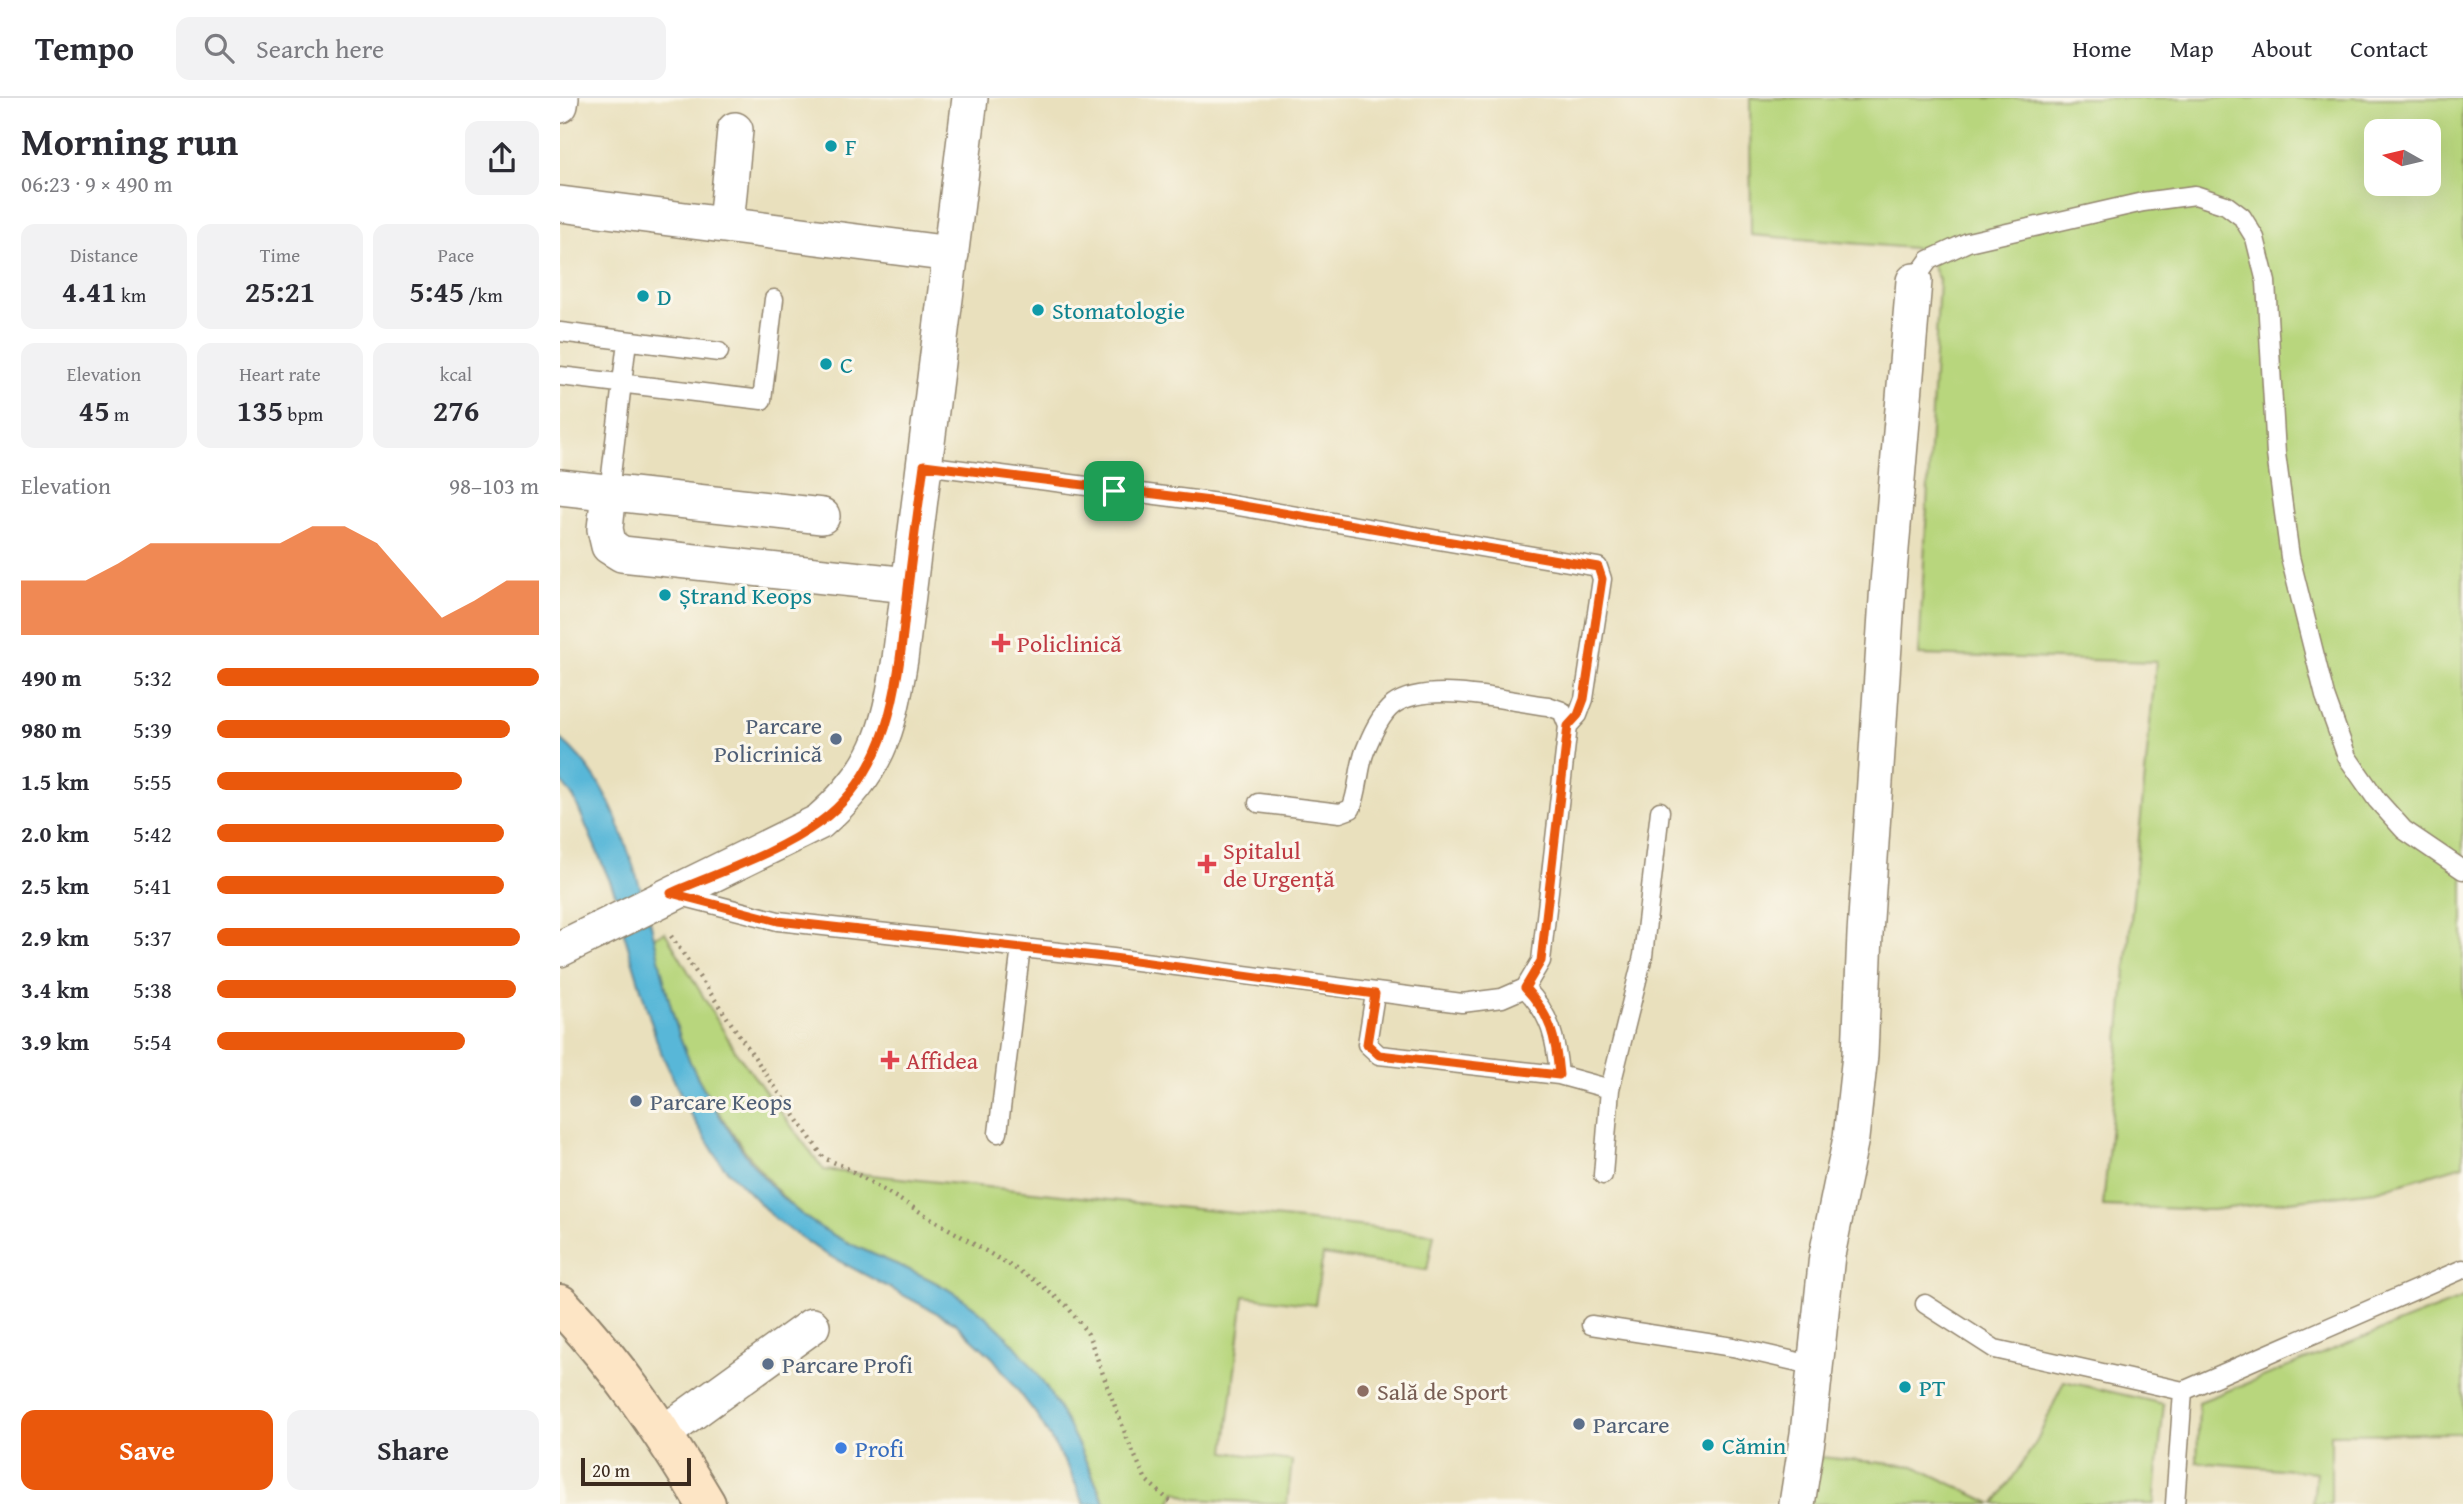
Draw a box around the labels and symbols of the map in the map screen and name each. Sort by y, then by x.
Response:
north arrow [2364,119,2441,196]
place label: F [845,129,857,164]
marker: F [823,138,839,154]
place label: D [657,279,672,314]
marker: D [635,288,651,304]
place label: Stomatologie [1052,293,1185,328]
marker: Stomatologie [1030,302,1046,318]
place label: C [840,347,853,382]
marker: C [818,356,834,372]
pin [1084,461,1144,521]
place label: Ștrand Keops [679,578,812,613]
marker: Ștrand Keops [657,587,673,603]
place label: Policlinică [1017,626,1122,661]
marker: Policlinică [991,633,1011,653]
place label: Parcare Policrinică [714,708,823,771]
marker: Parcare Policrinică [828,731,844,747]
place label: Spitalul de Urgență [1223,833,1335,896]
marker: Spitalul de Urgență [1197,854,1217,874]
place label: Affidea [906,1043,979,1078]
marker: Affidea [880,1050,900,1070]
place label: Parcare Keops [650,1084,792,1119]
marker: Parcare Keops [628,1093,644,1109]
place label: Parcare Profi [782,1347,913,1382]
marker: Parcare Profi [760,1356,776,1372]
place label: PT [1919,1370,1945,1405]
place label: Sală de Sport [1377,1374,1509,1409]
marker: PT [1897,1379,1913,1395]
marker: Sală de Sport [1355,1383,1371,1399]
place label: Parcare [1593,1407,1670,1442]
marker: Parcare [1571,1416,1587,1432]
place label: Cămin [1722,1428,1787,1463]
place label: Profi [855,1431,904,1466]
marker: Cămin [1700,1437,1716,1453]
marker: Profi [833,1440,849,1456]
scale bar [581,1455,691,1487]

